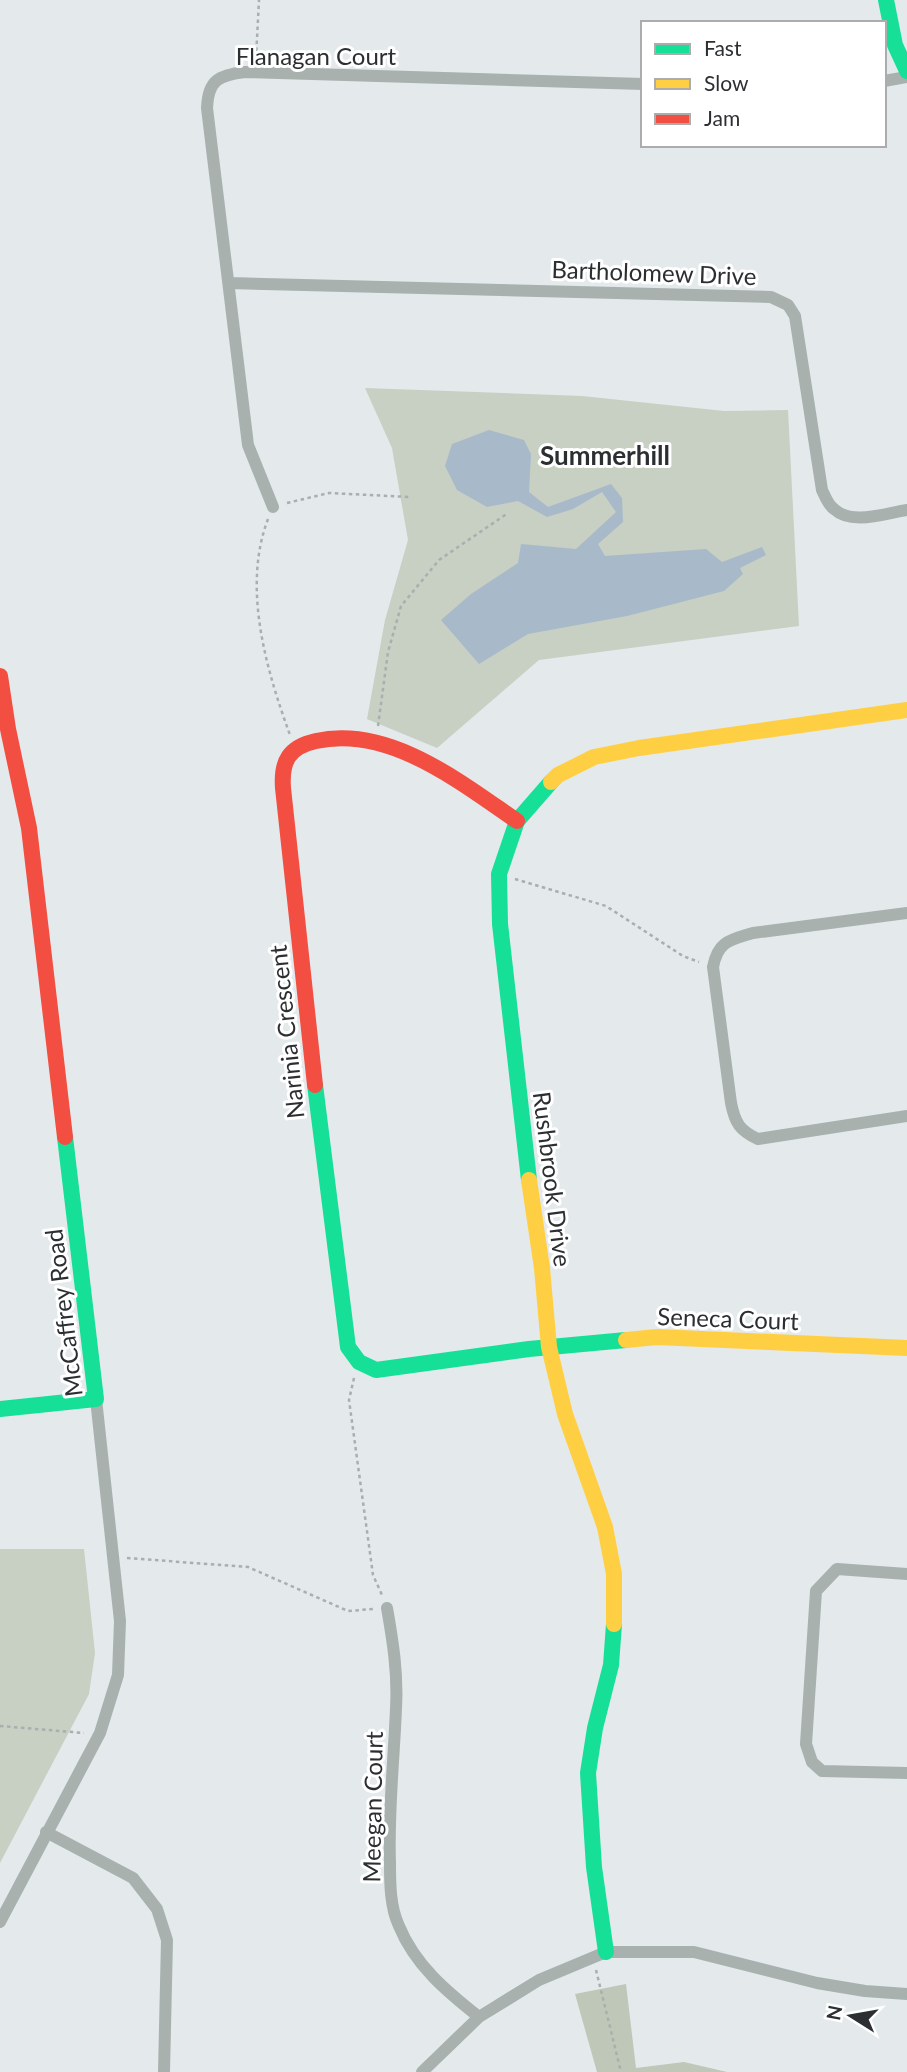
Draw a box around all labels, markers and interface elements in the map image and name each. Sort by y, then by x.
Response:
legend [641,21,886,147]
text: Fast [704,35,742,60]
street label: Flanagan Court [236,41,397,70]
text: Slow [704,70,749,95]
text: Jam [704,105,740,130]
street label: Bartholomew Drive [551,254,757,290]
district label: Summerhill [540,439,670,471]
street label: Narinia Crescent [262,943,310,1120]
street label: Rushbrook Drive [528,1090,578,1268]
street label: McCaffrey Road [38,1228,88,1398]
street label: Seneca Court [657,1301,800,1335]
street label: Meegan Court [356,1731,388,1883]
north arrow [816,1981,886,2051]
text: N [821,2003,847,2022]

